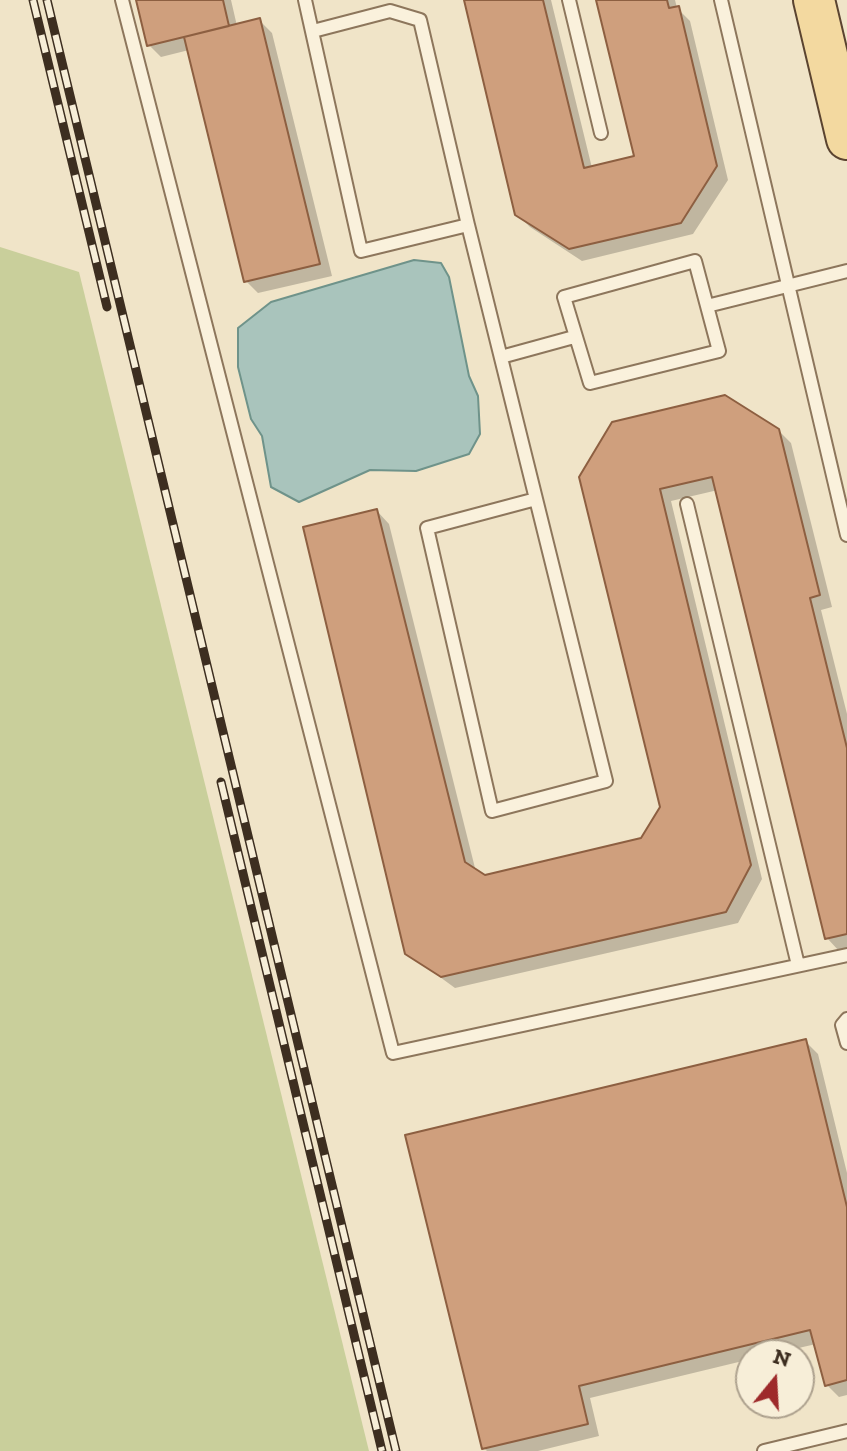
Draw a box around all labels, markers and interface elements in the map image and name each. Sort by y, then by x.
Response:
north arrow [735,1339,815,1419]
text: N [770,1342,794,1373]

